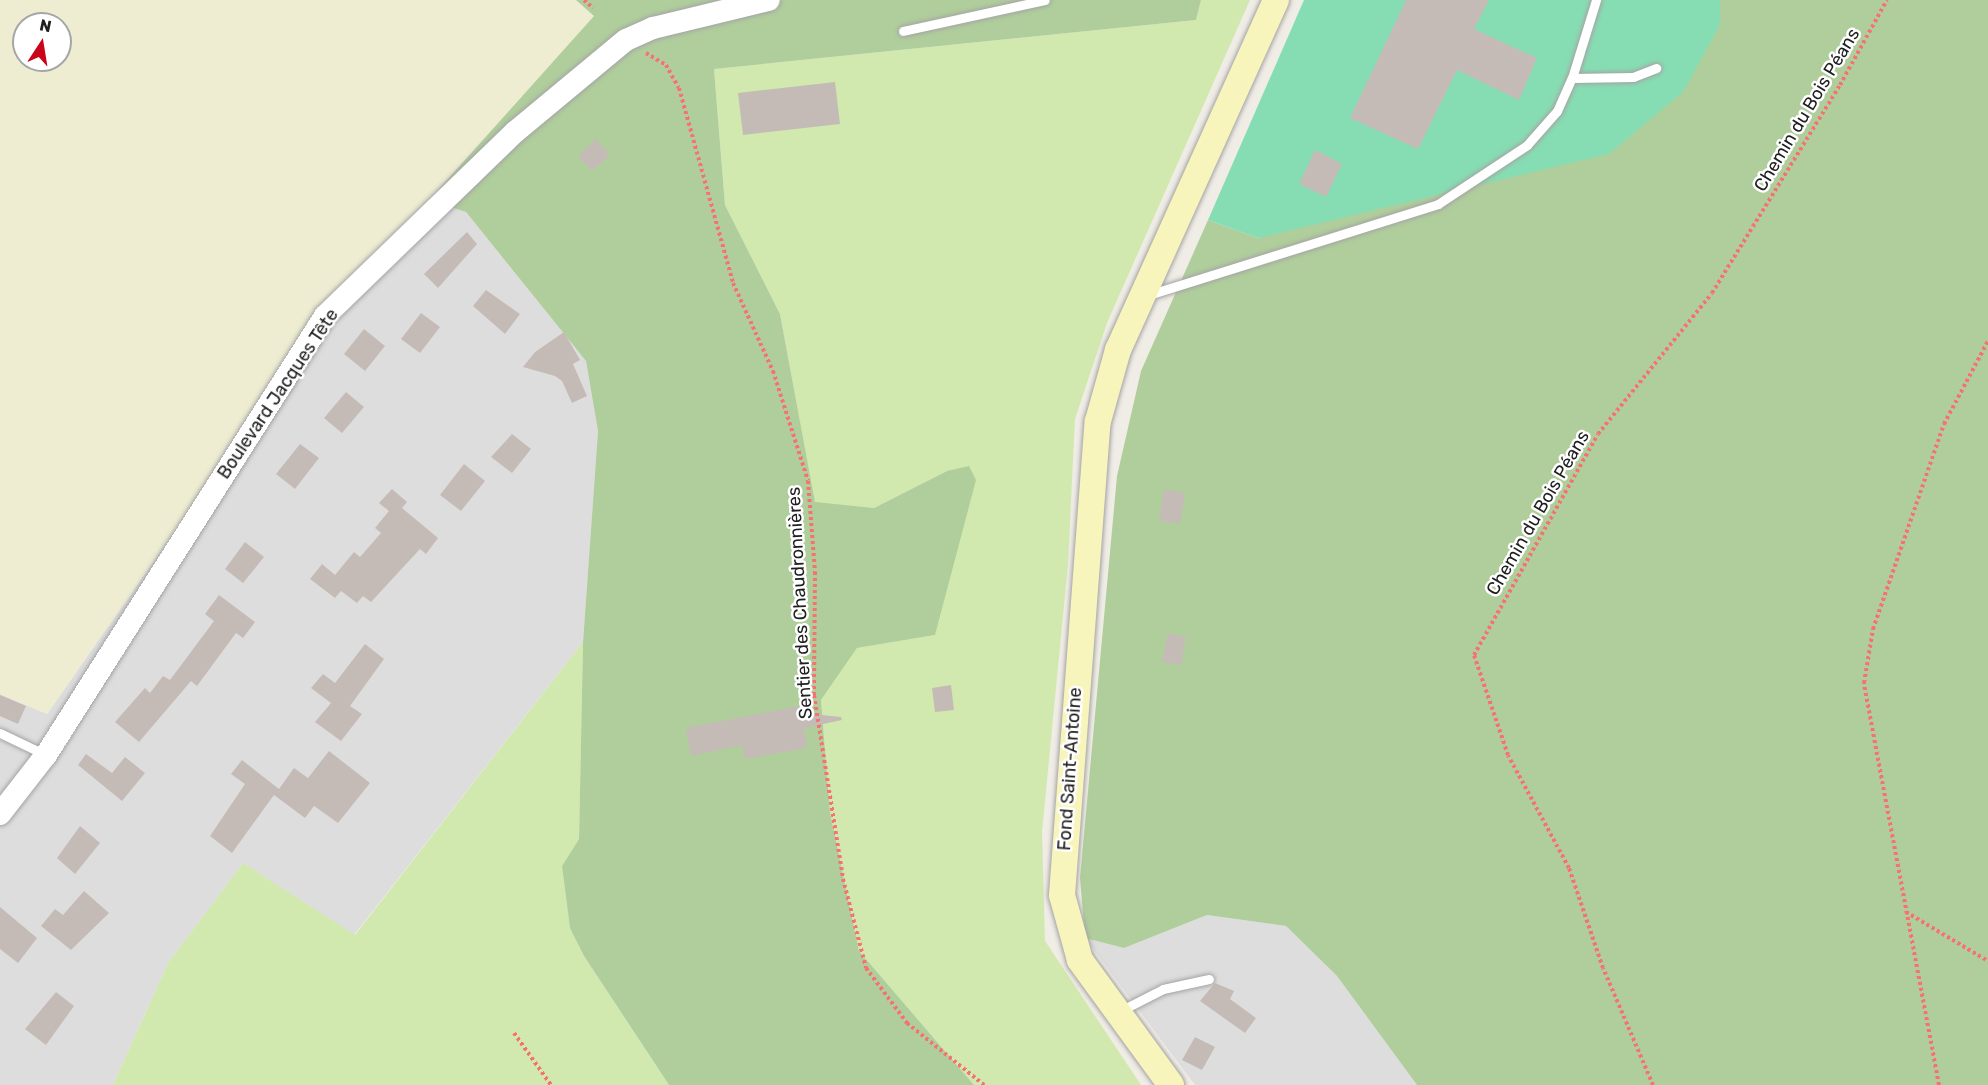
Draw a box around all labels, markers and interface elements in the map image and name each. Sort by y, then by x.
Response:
north arrow [12,12,72,72]
text: N [38,15,53,36]
street label: Chemin du Bois Péans [1750,25,1864,195]
street label: Boulevard Jacques Tête [213,305,343,483]
street label: Chemin du Bois Péans [1482,427,1594,599]
street label: Sentier des Chaudronnières [783,486,817,720]
street label: Fond Saint-Antoine [1054,687,1086,851]

